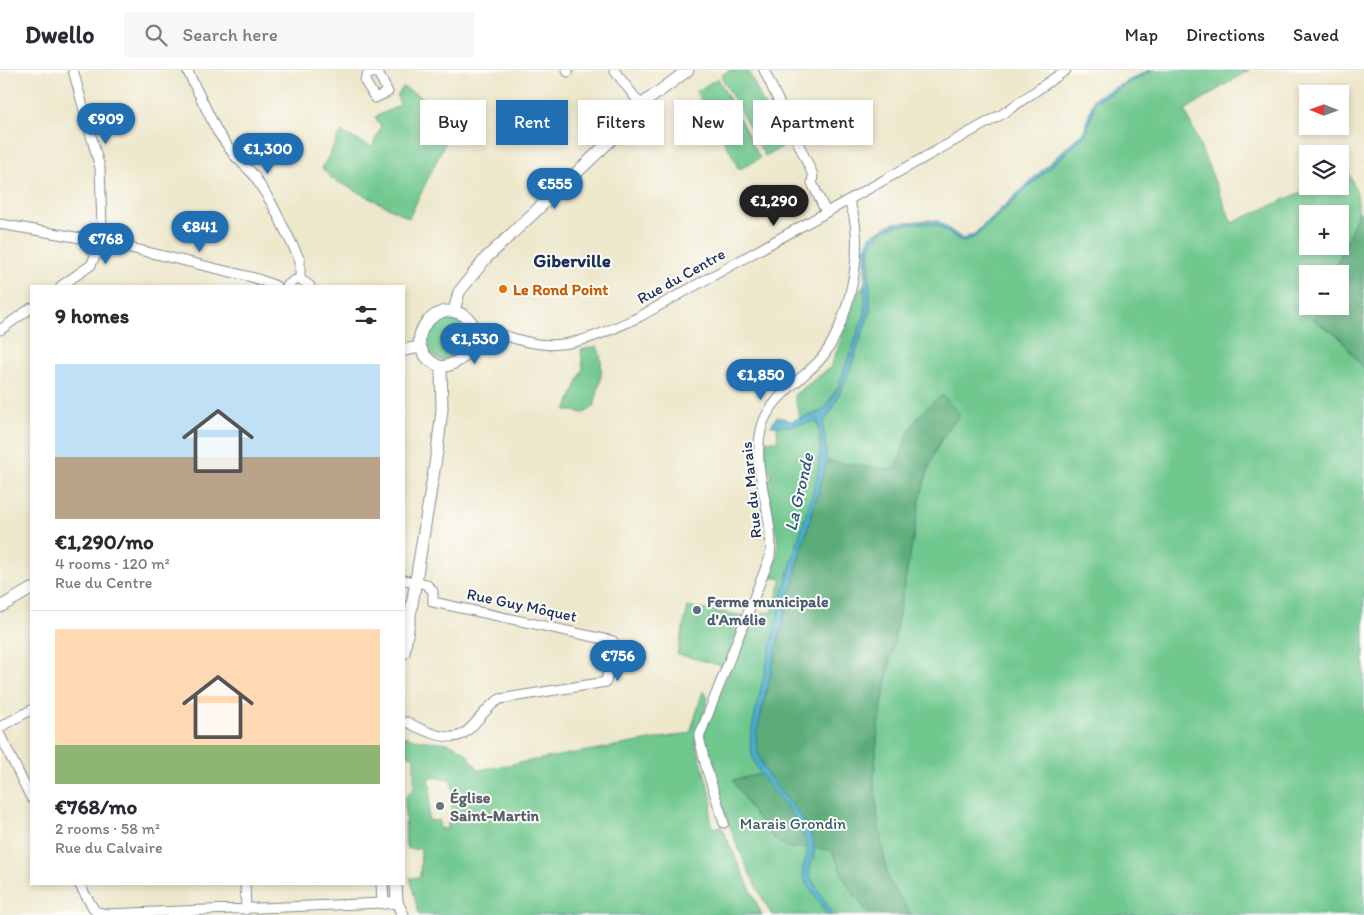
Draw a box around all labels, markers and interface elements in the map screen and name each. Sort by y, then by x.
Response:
search box [124,12,474,57]
text: Dwello [25,20,94,49]
icon: search [142,21,170,49]
text: Search here [182,23,278,46]
text: Map [1125,24,1158,46]
text: Directions [1186,24,1265,46]
text: Saved [1293,24,1339,46]
north arrow [1299,85,1349,135]
map controls [1299,85,1349,315]
chip: Buy [420,100,486,145]
chip: Rent [496,100,568,145]
chip: Filters [578,100,664,145]
chip: New [674,100,743,145]
chip: Apartment [753,100,873,145]
pin: €909 [76,102,136,145]
text: €909 [88,109,124,128]
pin: €1,300 [227,132,309,175]
text: €1,300 [244,139,292,158]
button: layers [1299,145,1349,195]
pin: €555 [525,168,585,210]
text: €555 [538,174,572,193]
pin: €1,290 [733,184,815,227]
text: €1,290 [751,191,798,210]
button: + [1299,205,1349,255]
pin: €841 [170,210,230,253]
text: €841 [183,217,217,236]
pin: €768 [76,222,136,265]
text: €768 [89,229,123,248]
street label: Rue du Centre [634,244,728,308]
district label: Giberville [533,249,611,272]
button: − [1299,265,1349,315]
place label: Le Rond Point [513,280,608,299]
marker: Le Rond Point [497,283,509,295]
icon: filters [352,301,380,329]
text: 9 homes [55,303,129,328]
pin: €1,530 [434,322,516,365]
text: €1,530 [451,329,499,348]
pin: €1,850 [720,358,802,401]
text: €1,850 [737,365,785,384]
icon: home [173,396,263,486]
street label: Rue du Marais [736,441,766,539]
water label: La Gronde [779,450,819,533]
text: €1,290/mo [55,529,154,554]
text: 4 rooms · 120 m² [55,554,170,573]
text: Rue du Centre [55,573,152,592]
street label: Rue Guy Môquet [465,584,579,626]
place label: Ferme municipale d'Amélie [707,592,829,629]
marker: Ferme municipale d'Amélie [691,604,703,616]
pin: €756 [588,640,648,682]
text: €756 [601,646,635,665]
icon: home [173,662,263,752]
place label: Église Saint-Martin [450,788,540,825]
text: €768/mo [55,794,137,819]
marker: Église Saint-Martin [434,800,446,812]
park label: Marais Grondin [740,814,846,833]
text: 2 rooms · 58 m² [55,819,160,838]
text: Rue du Calvaire [55,838,163,857]

